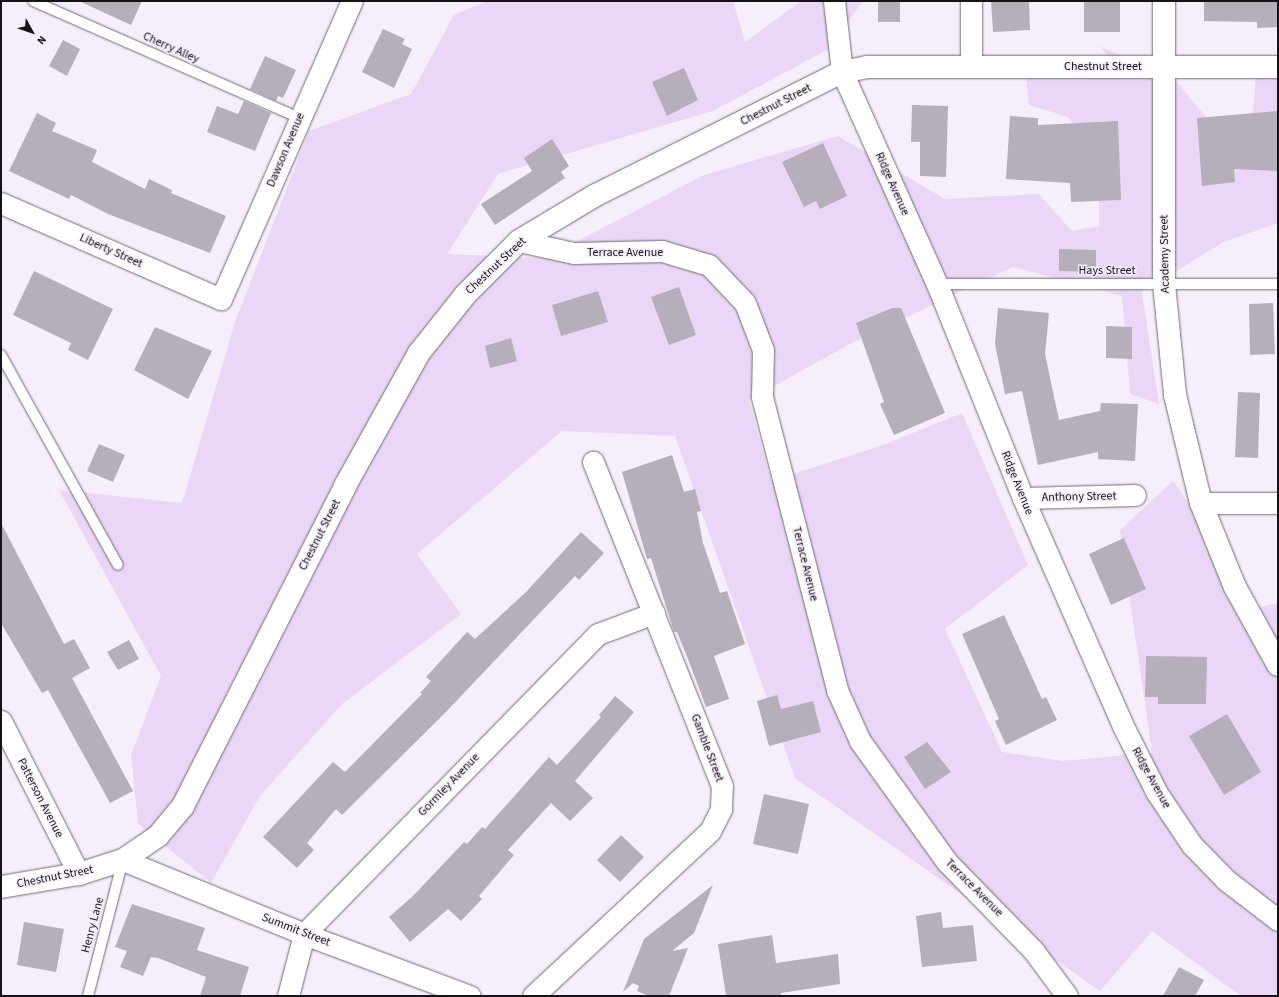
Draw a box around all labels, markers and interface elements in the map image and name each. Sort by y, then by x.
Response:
north arrow [12,12,52,52]
street label: Cherry Alley [141,29,201,67]
text: N [33,32,50,48]
street label: Chestnut Street [1064,60,1142,74]
street label: Chestnut Street [738,81,814,129]
street label: Dawson Avenue [264,111,308,189]
street label: Ridge Avenue [872,150,912,218]
street label: Academy Street [1157,215,1173,293]
street label: Liberty Street [77,231,145,271]
street label: Chestnut Street [463,234,529,298]
street label: Terrace Avenue [587,246,663,260]
street label: Hays Street [1079,264,1135,278]
street label: Ridge Avenue [998,449,1036,517]
street label: Anthony Street [1041,489,1117,505]
street label: Chestnut Street [296,497,344,573]
street label: Terrace Avenue [789,525,821,603]
street label: Gamble Street [687,712,727,784]
street label: Ridge Avenue [1128,745,1174,811]
street label: Gormley Avenue [415,750,483,820]
street label: Patterson Avenue [14,756,66,840]
street label: Terrace Avenue [942,856,1006,920]
street label: Chestnut Street [15,863,95,891]
street label: Henry Lane [79,896,107,954]
street label: Summit Street [260,910,332,950]

